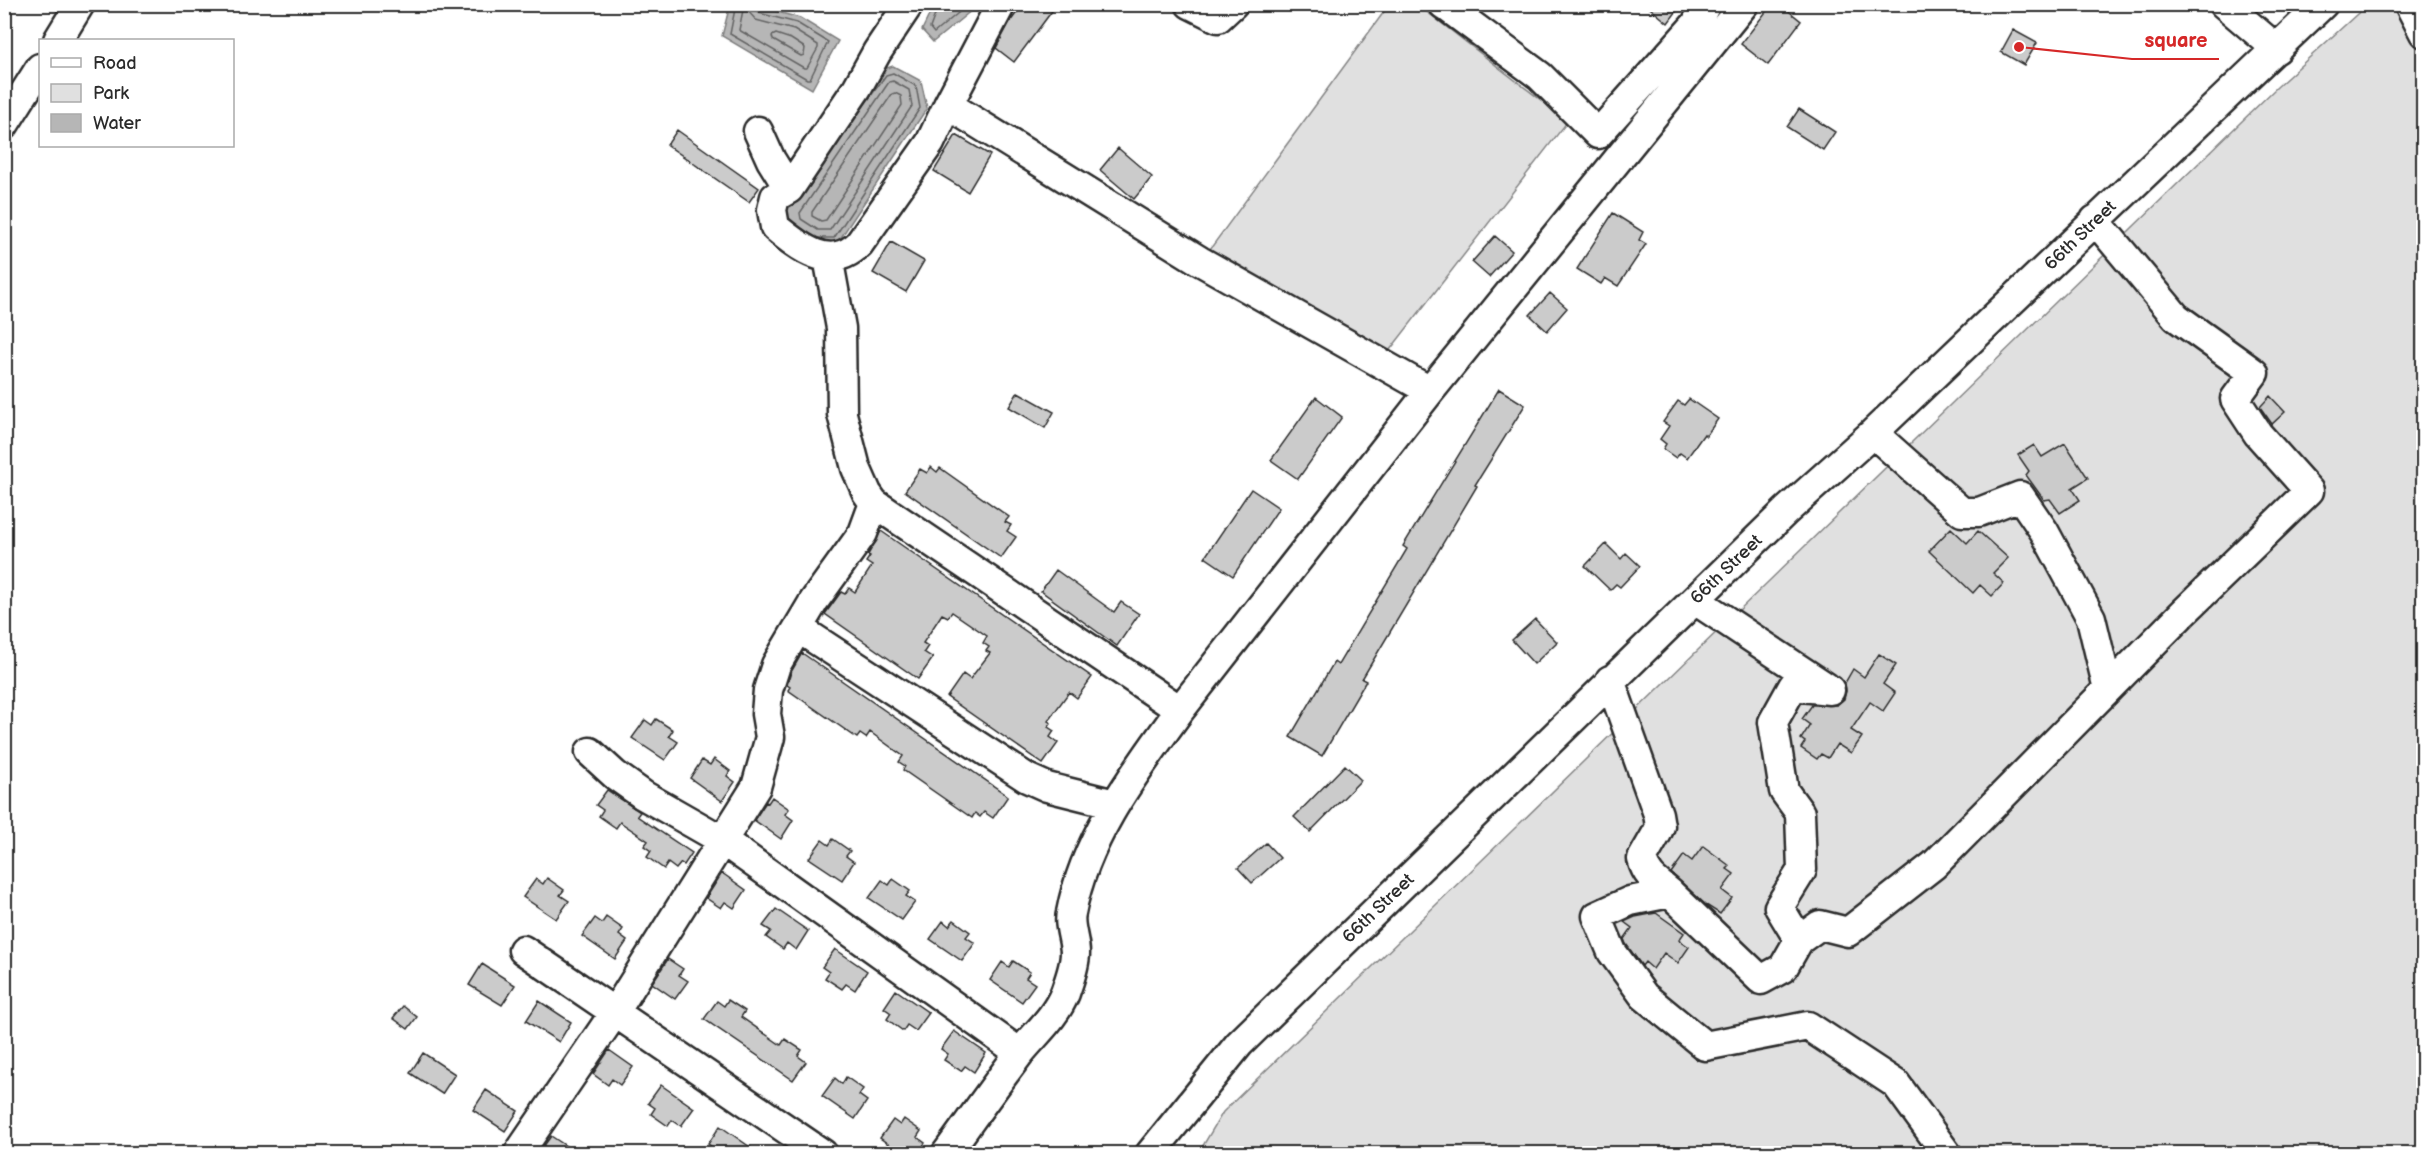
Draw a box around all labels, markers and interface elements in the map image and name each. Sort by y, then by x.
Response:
callout: square [2132,21,2219,59]
text: square [2144,29,2208,53]
legend [39,39,234,147]
text: Road [93,53,137,74]
text: Park [93,83,129,104]
text: Water [93,113,141,134]
street label: 66th Street [2040,196,2121,275]
street label: 66th Street [1686,530,1767,609]
street label: 66th Street [1338,869,1419,948]

